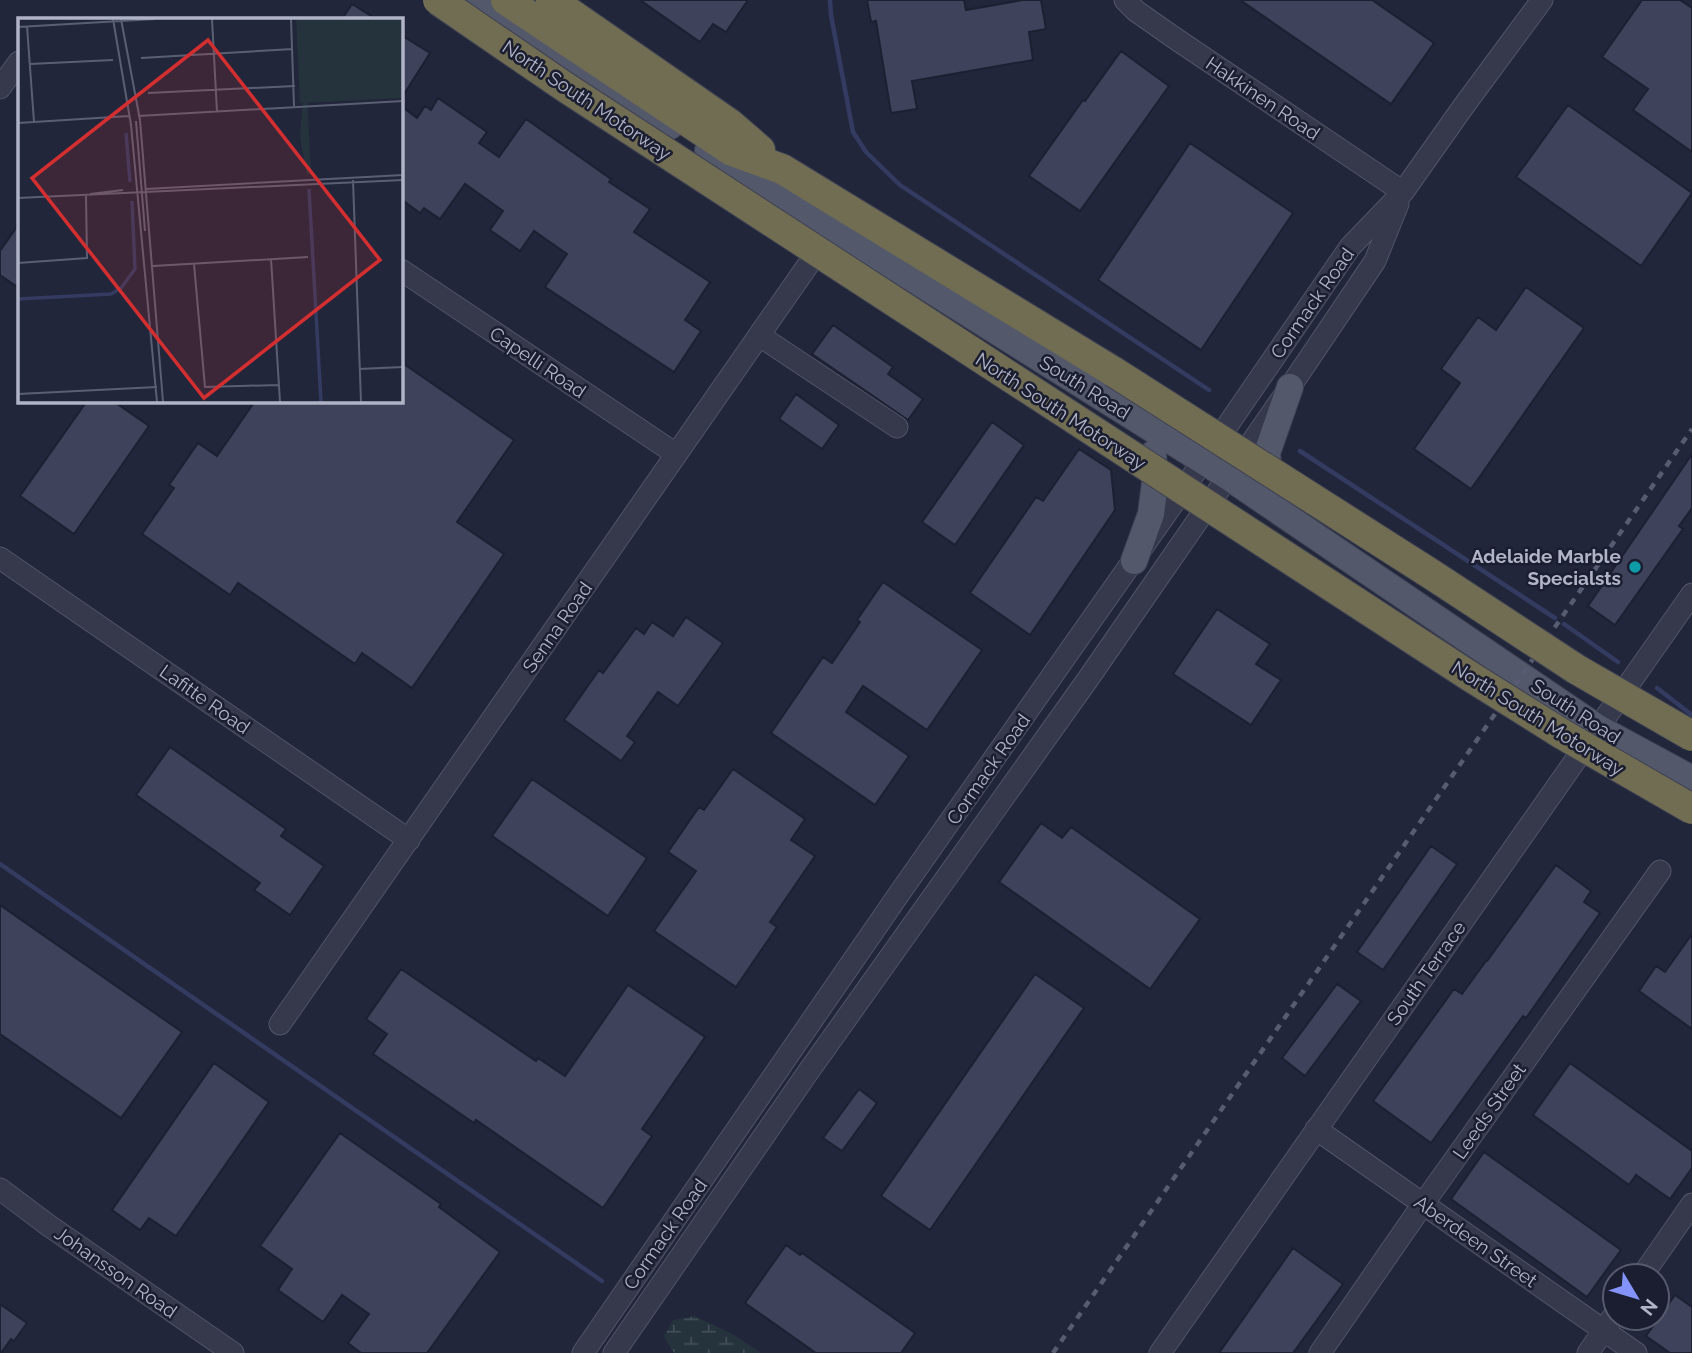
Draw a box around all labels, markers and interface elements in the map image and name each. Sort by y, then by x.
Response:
inset map [18,18,402,402]
street label: North South Motorway [499,35,675,165]
street label: Hakkinen Road [1202,52,1324,144]
street label: Cormack Road [1266,244,1358,362]
street label: Capelli Road [486,322,590,402]
street label: North South Motorway [972,348,1150,474]
street label: South Road [1036,351,1134,423]
place label: Adelaide Marble Specialsts [1471,545,1621,589]
marker: Adelaide Marble Specialsts [1627,559,1643,575]
street label: Senna Road [518,577,596,677]
street label: North South Motorway [1448,656,1628,780]
street label: Lafitte Road [156,660,254,738]
street label: South Road [1527,674,1625,748]
street label: Cormack Road [942,710,1034,828]
street label: South Terrace [1382,917,1470,1029]
street label: Leeds Street [1448,1058,1530,1163]
street label: Cormack Road [619,1175,711,1293]
street label: Aberdeen Street [1410,1190,1542,1292]
street label: Johansson Road [51,1222,181,1322]
north arrow [1601,1262,1671,1332]
text: N [1636,1295,1663,1320]

